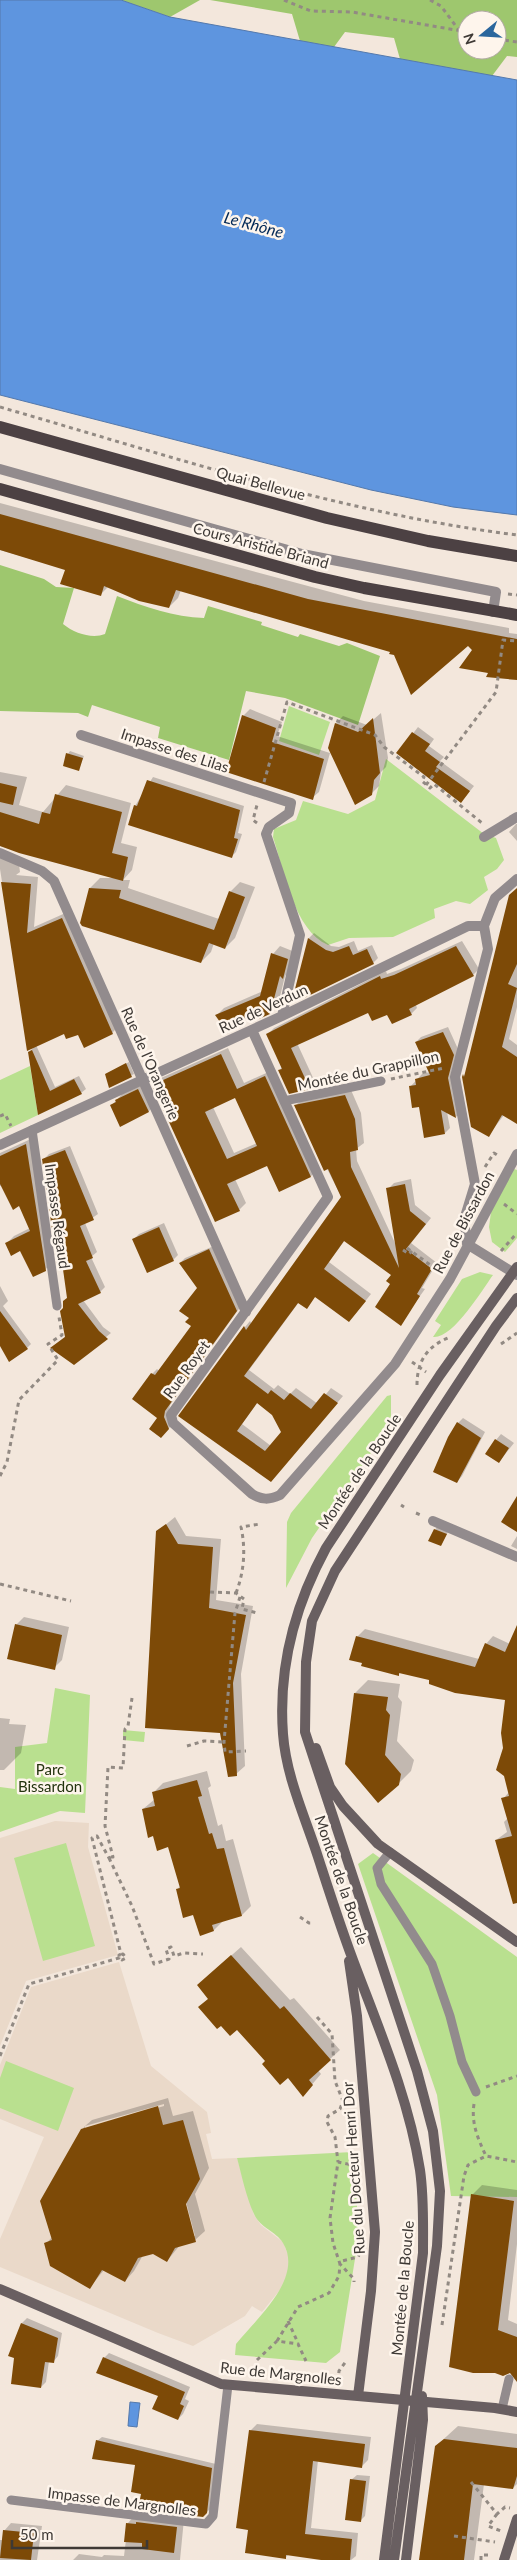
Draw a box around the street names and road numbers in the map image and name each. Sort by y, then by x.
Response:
street label: Quai Bellevue [214,462,308,504]
street label: Cours Aristide Briand [191,518,331,572]
street label: Impasse des Lilas [119,724,231,776]
street label: Rue de Verdun [216,980,310,1036]
street label: Rue de l'Orangerie [118,1004,184,1122]
street label: Montée du Grappillon [296,1046,440,1094]
street label: Impasse Régaud [42,1162,74,1270]
street label: Rue de Bissardon [428,1168,498,1276]
street label: Rue Royet [159,1336,213,1401]
street label: Montée de la Boucle [314,1410,404,1532]
street label: Montée de la Boucle [311,1813,373,1947]
street label: Rue du Docteur Henri Dor [338,2081,368,2255]
street label: Montée de la Boucle [387,2220,417,2356]
street label: Rue de Margnolles [219,2358,343,2388]
street label: Impasse de Margnolles [47,2483,197,2519]

